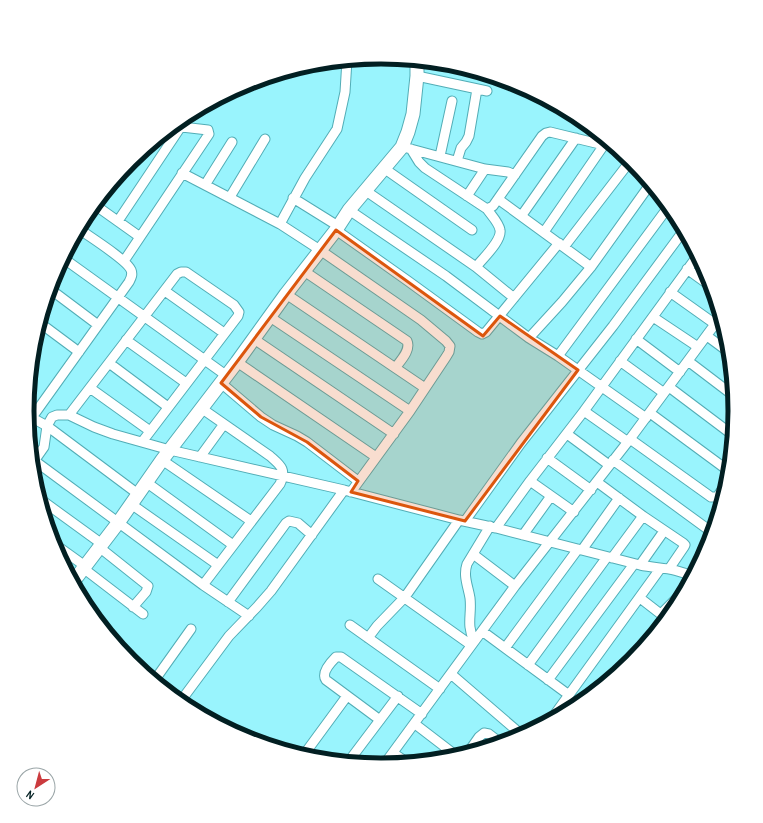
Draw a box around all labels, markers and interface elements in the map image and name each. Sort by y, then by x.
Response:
north arrow [16,767,56,807]
text: N [23,788,37,803]

